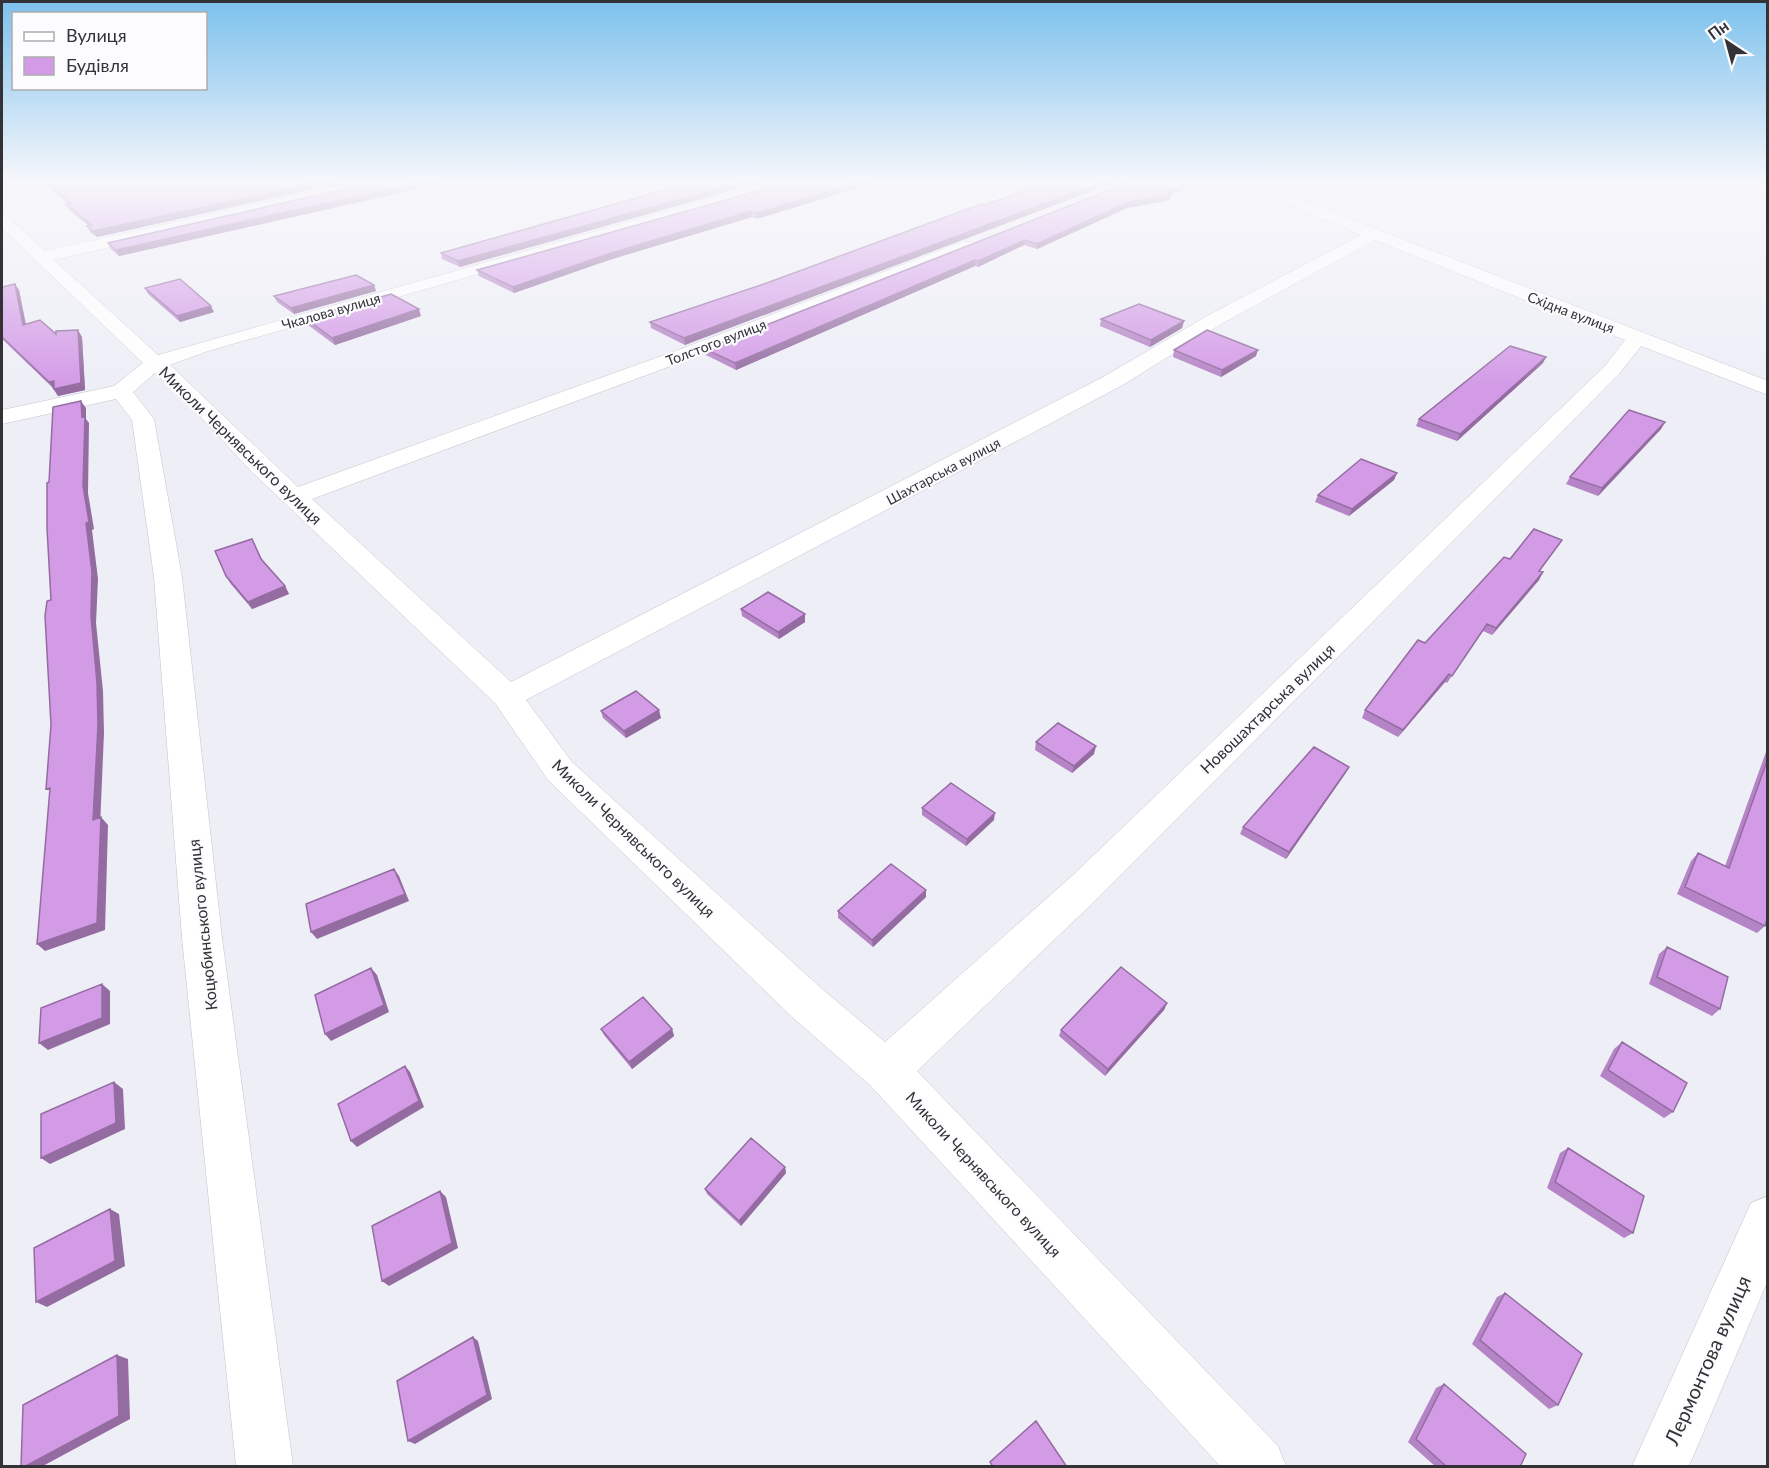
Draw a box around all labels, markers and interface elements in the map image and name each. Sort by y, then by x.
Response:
legend [12,12,207,90]
north arrow [1697,12,1757,72]
text: Пн [1704,16,1732,43]
text: Вулиця [66,24,127,46]
text: Будівля [66,54,129,76]
street label: Східна вулиця [1525,288,1617,336]
street label: Чкалова вулиця [280,289,382,333]
street label: Толстого вулиця [664,315,768,369]
street label: Миколи Чернявського вулиця [156,362,326,528]
street label: Шахтарська вулиця [883,434,1003,508]
street label: Новошахтарська вулиця [1196,639,1338,777]
street label: Миколи Чернявського вулиця [549,755,719,921]
street label: Коцюбинського вулиця [184,838,220,1012]
street label: Миколи Чернявського вулиця [902,1087,1066,1261]
street label: Лермонтова вулиця [1658,1272,1755,1449]

